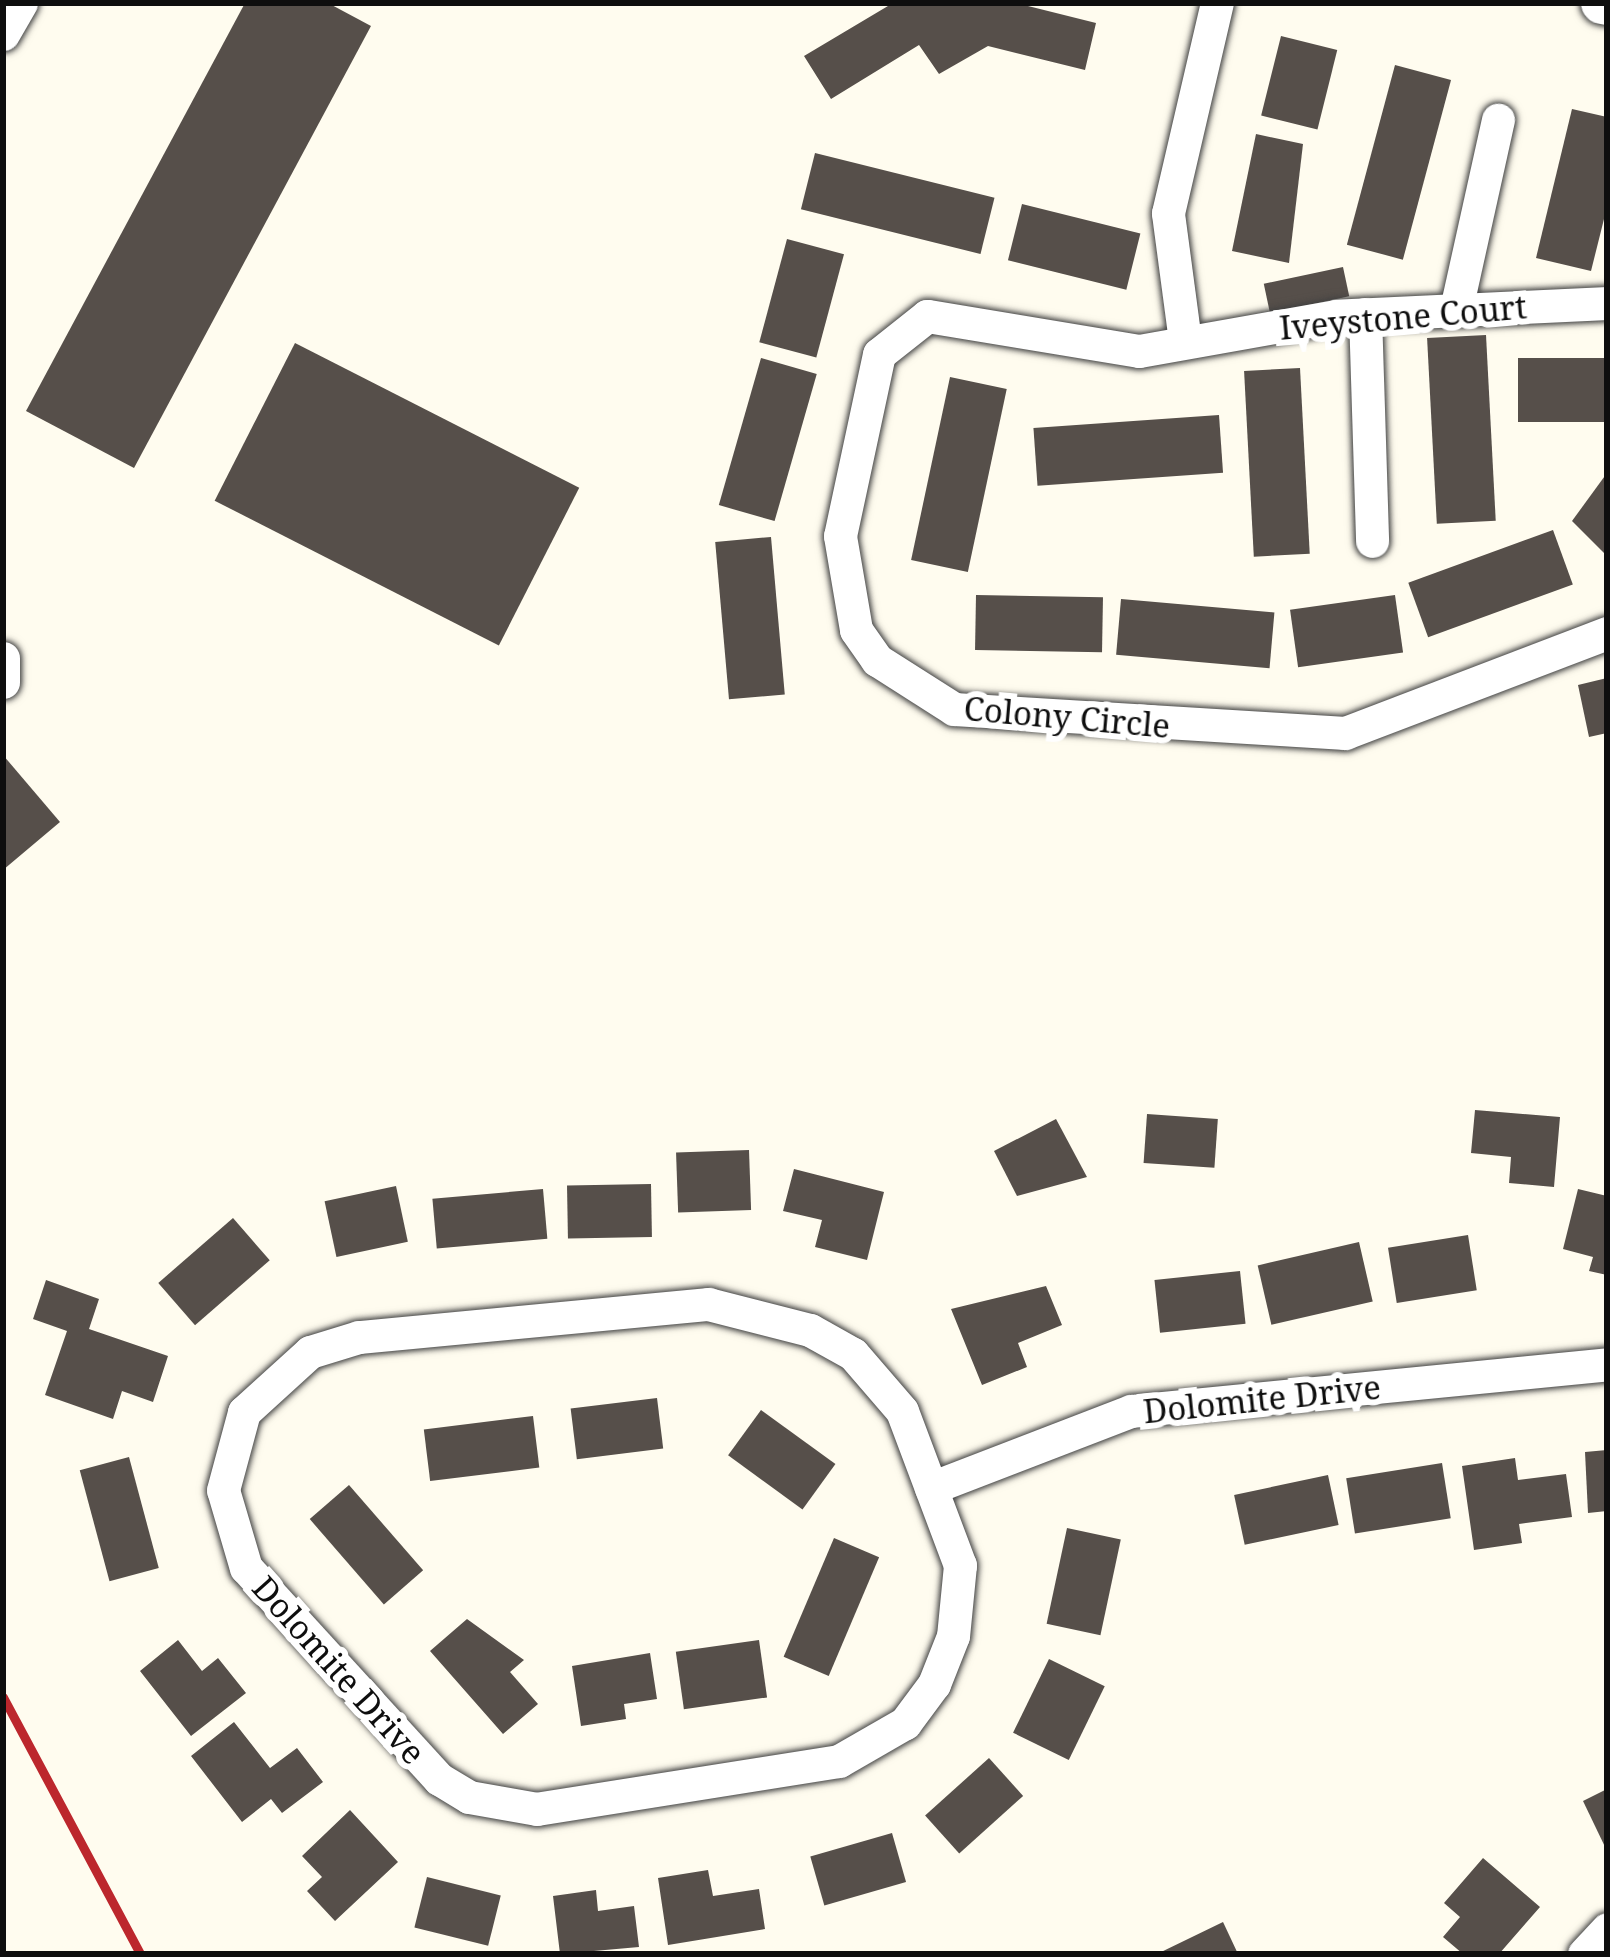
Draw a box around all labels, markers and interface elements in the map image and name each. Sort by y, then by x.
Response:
street label: Iveystone Court [1278,286,1528,348]
street label: Colony Circle [962,688,1172,746]
street label: Dolomite Drive [1141,1367,1383,1431]
street label: Dolomite Drive [244,1568,434,1772]

